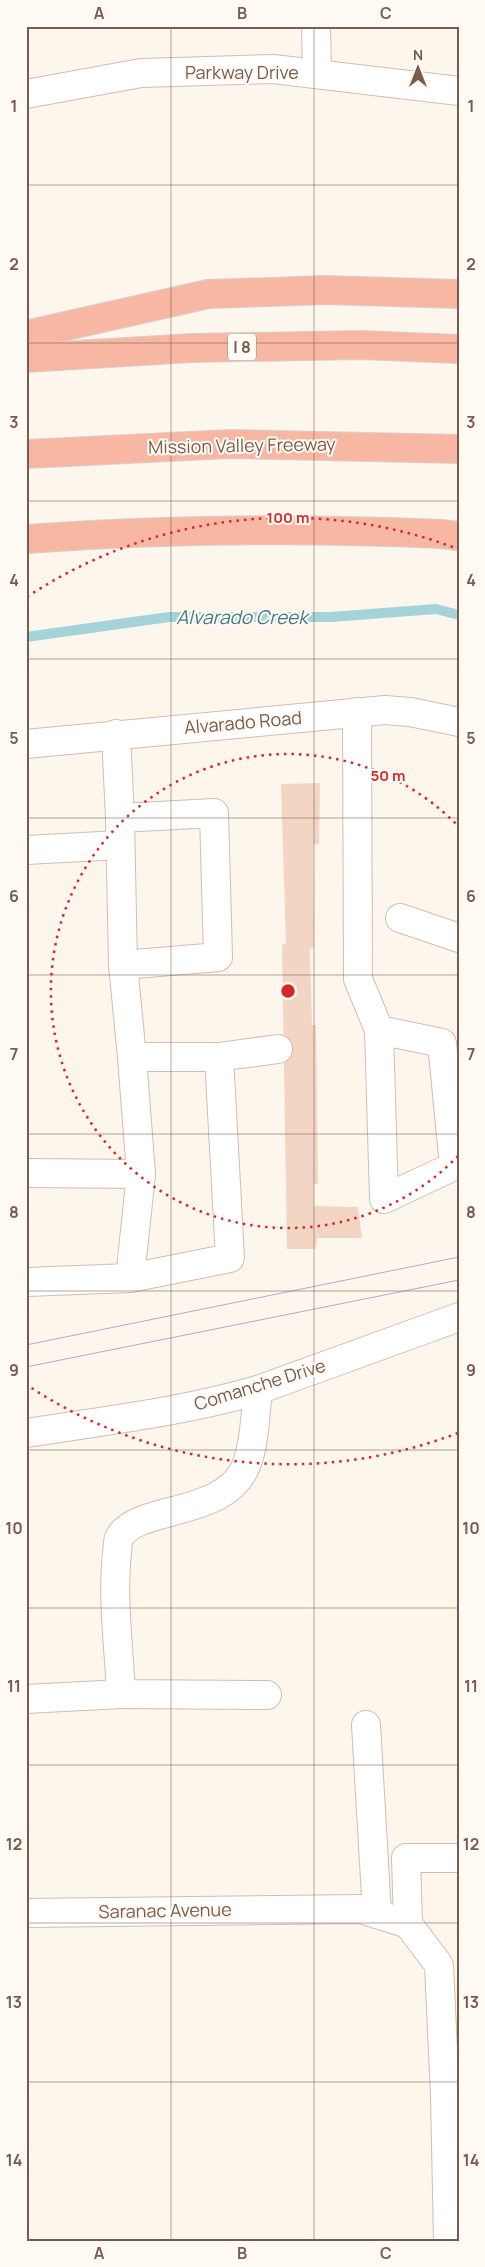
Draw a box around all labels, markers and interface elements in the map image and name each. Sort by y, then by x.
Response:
text: A [94,2,105,24]
text: B [237,2,247,24]
text: C [380,2,392,24]
north arrow [392,42,442,92]
text: N [413,45,423,64]
street label: Parkway Drive [185,60,299,84]
text: 1 [10,95,18,117]
text: 1 [467,95,475,117]
text: 2 [9,253,19,275]
text: 2 [466,253,476,275]
road number: I 8 [228,334,256,361]
text: 3 [9,411,19,433]
text: 3 [466,411,476,433]
street label: Mission Valley Freeway [148,431,336,459]
text: 100 m [267,507,309,528]
text: 4 [9,569,19,591]
text: 4 [466,569,476,591]
water label: Alvarado Creek [176,604,310,630]
street label: Alvarado Road [183,705,303,739]
text: 5 [9,727,19,749]
text: 5 [466,727,476,749]
text: 50 m [370,765,406,786]
text: 6 [9,885,19,907]
text: 6 [466,885,476,907]
centre of rings [279,982,297,1000]
text: 7 [10,1043,18,1065]
text: 7 [467,1043,475,1065]
text: 8 [9,1201,19,1223]
text: 8 [466,1201,476,1223]
street label: Comanche Drive [191,1353,328,1415]
text: 9 [9,1359,19,1381]
text: 9 [466,1359,476,1381]
text: 10 [5,1517,23,1539]
text: 10 [462,1517,480,1539]
text: 11 [7,1675,21,1697]
text: 11 [464,1675,478,1697]
text: 12 [6,1833,22,1855]
text: 12 [463,1833,479,1855]
street label: Saranac Avenue [98,1897,232,1923]
text: 13 [6,1991,22,2013]
text: 13 [463,1991,479,2013]
text: 14 [6,2149,22,2171]
text: 14 [463,2149,479,2171]
text: A [94,2242,105,2264]
text: B [237,2242,247,2264]
text: C [380,2242,392,2264]

